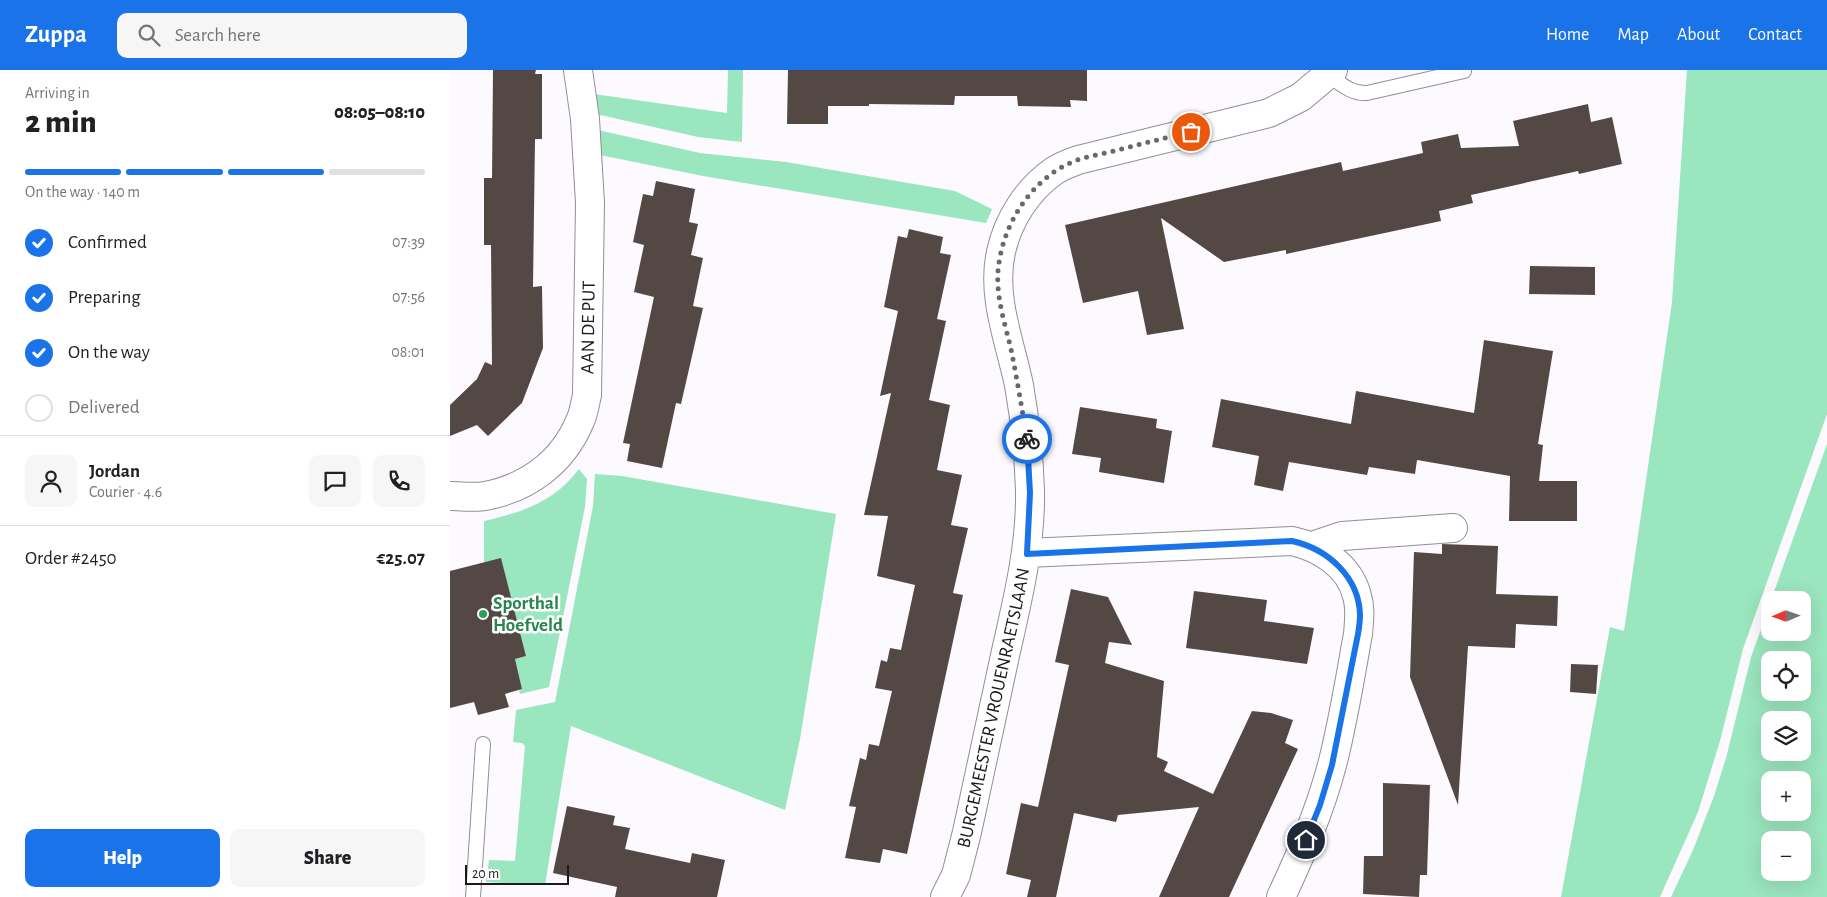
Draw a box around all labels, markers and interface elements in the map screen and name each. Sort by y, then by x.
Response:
search box [117,13,467,58]
icon: search [135,21,163,49]
text: Zuppa [25,23,87,47]
text: Search here [175,26,261,45]
text: Home [1546,26,1589,44]
text: Map [1617,26,1649,44]
text: About [1677,26,1720,44]
text: Contact [1748,26,1802,44]
text: Arriving in [25,85,90,101]
text: 08:05–08:10 [334,103,425,122]
text: 2 min [25,106,97,138]
pin [1170,111,1212,153]
icon: bag [1177,118,1205,146]
text: On the way · 140 m [25,184,140,200]
icon: check [25,229,53,257]
text: Confirmed [68,233,147,252]
text: 07:39 [392,234,425,250]
street label: AAN DE PUT [578,280,598,374]
icon: check [25,284,53,312]
text: Preparing [68,288,141,307]
text: 07:56 [392,289,425,305]
icon: check [25,339,53,367]
text: On the way [68,343,150,362]
text: 08:01 [391,344,425,360]
text: Delivered [68,398,140,417]
courier [1002,414,1052,464]
icon: bike [1013,425,1041,453]
button: person [25,455,77,507]
button: chat [309,455,361,507]
button: phone [373,455,425,507]
text: Jordan [89,462,140,481]
text: Courier · 4.6 [89,484,162,500]
text: Order #2450 [25,549,117,568]
text: €25.07 [377,549,425,568]
street label: BURGEMEESTER VROUENRAETSLAAN [954,566,1033,850]
north arrow [1761,591,1811,641]
map controls [1761,591,1811,881]
place label: Sporthal Hoefveld [493,594,563,635]
marker: Sporthal Hoefveld [477,608,489,620]
button: locate [1761,651,1811,701]
button: layers [1761,711,1811,761]
button: + [1761,771,1811,821]
pin [1285,819,1327,861]
icon: home [1292,826,1320,854]
button: Help [25,829,220,887]
button: Share [230,829,425,887]
button: − [1761,831,1811,881]
scale bar [465,862,569,885]
text: 20 m [472,867,499,881]

